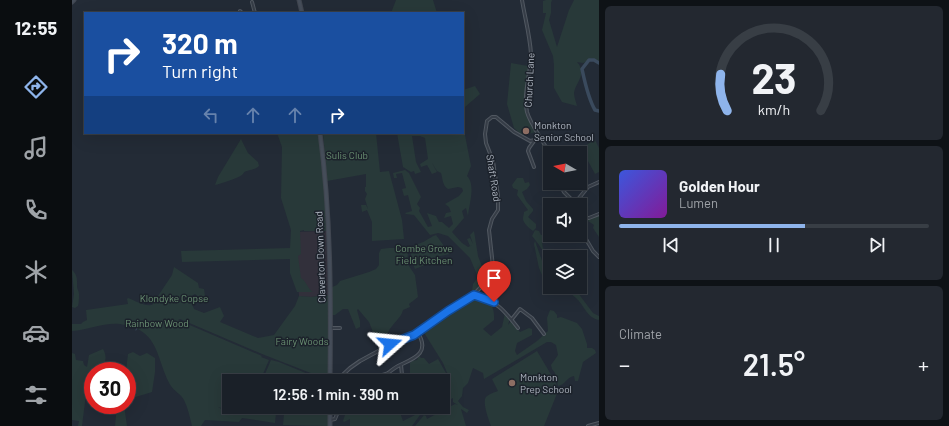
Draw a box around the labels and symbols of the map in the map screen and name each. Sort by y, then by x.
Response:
street label: Church Lane [522,52,536,108]
place label: Monkton Senior School [534,119,594,143]
marker: Monkton Senior School [521,126,531,136]
north arrow [543,146,587,190]
park label: Sulis Club [326,149,368,161]
street label: Shaft Road [484,154,504,202]
street label: Claverton Down Road [312,211,328,303]
park label: Combe Grove Field Kitchen [395,242,453,266]
pin [477,261,511,302]
park label: Klondyke Copse [140,292,208,304]
park label: Rainbow Wood [125,317,189,329]
position arrow [369,323,411,365]
park label: Fairy Woods [275,335,329,347]
speed limit sign: 30 [84,362,136,414]
place label: Monkton Prep School [520,371,572,395]
marker: Monkton Prep School [507,378,517,388]

